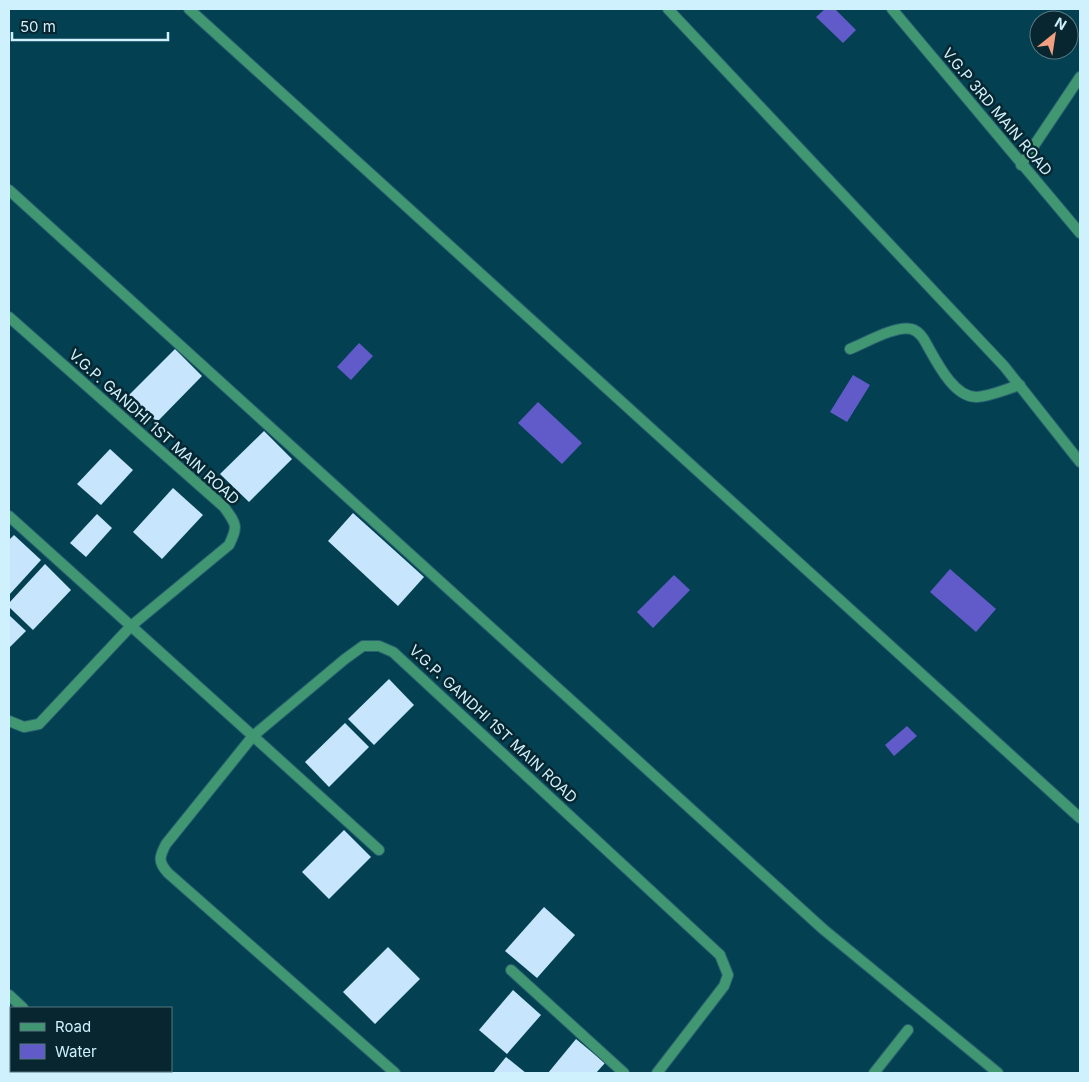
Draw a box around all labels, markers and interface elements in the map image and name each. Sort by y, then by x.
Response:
scale bar [12,10,169,42]
north arrow [1029,10,1079,60]
text: N [1052,13,1070,33]
text: 50 m [20,17,56,36]
street label: V.G.P 3RD MAIN ROAD [938,44,1056,179]
street label: V.G.P. GANDHI 1ST MAIN ROAD [65,345,244,508]
street label: V.G.P. GANDHI 1ST MAIN ROAD [405,641,581,807]
legend [10,1007,172,1072]
text: Road [55,1017,91,1036]
text: Water [55,1042,97,1061]

